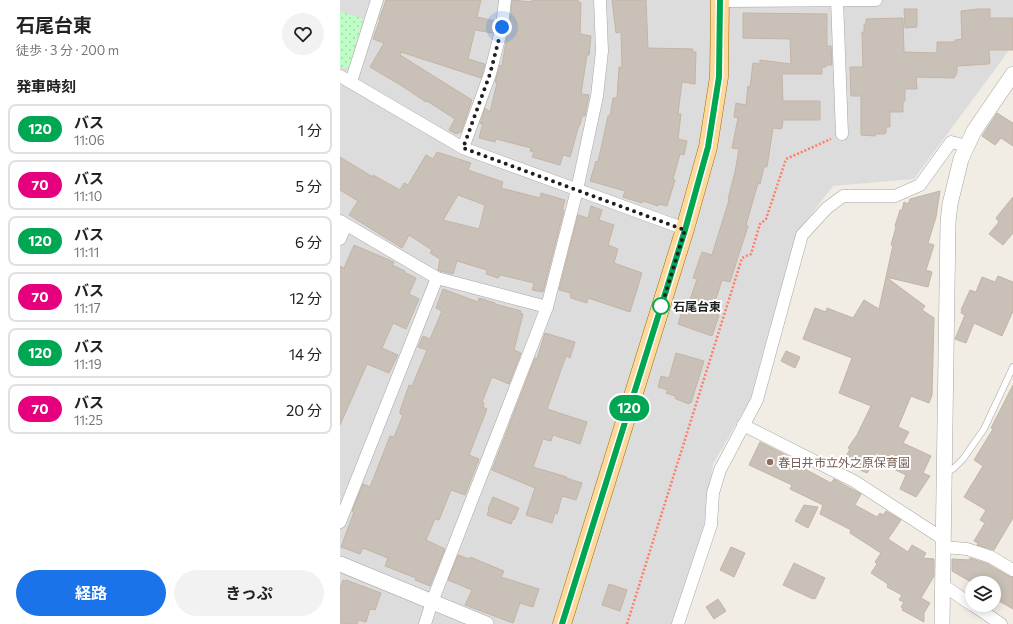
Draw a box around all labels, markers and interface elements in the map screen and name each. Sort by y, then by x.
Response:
text: 石尾台東 [16,13,92,36]
button: heart [282,13,324,55]
your location [492,17,512,37]
text: 徒歩 · 3 分 · 200 m [16,42,119,58]
text: 発車時刻 [16,77,76,95]
text: バス [74,113,104,131]
text: 120 [28,120,52,137]
text: 1 分 [298,121,322,139]
text: 11:06 [74,132,105,148]
text: バス [74,169,104,187]
text: 70 [32,176,48,193]
text: 5 分 [296,177,322,195]
text: 11:10 [74,188,102,204]
text: バス [74,225,104,243]
text: 120 [28,232,52,249]
text: 6 分 [295,233,322,251]
text: 11:11 [74,244,99,260]
text: バス [74,281,104,299]
text: 70 [32,288,48,305]
text: 12 分 [289,289,322,307]
marker: 石尾台東 [652,297,670,315]
place label: 石尾台東 [673,299,721,313]
text: 11:17 [74,300,101,316]
text: バス [74,337,104,355]
text: 120 [28,344,52,361]
text: 14 分 [289,345,322,363]
text: 11:19 [74,356,102,372]
text: バス [74,393,104,411]
line badge: 120 [606,395,652,421]
text: 120 [617,399,641,416]
text: 70 [32,400,48,417]
text: 20 分 [286,401,322,419]
text: 11:25 [74,412,103,428]
place label: 春日井市立外之原保育園 [778,455,910,469]
marker: 春日井市立外之原保育園 [765,457,775,467]
button: 経路 [16,570,166,616]
button: きっぷ [174,570,324,616]
map controls [965,576,1001,612]
button: layers [965,576,1001,612]

